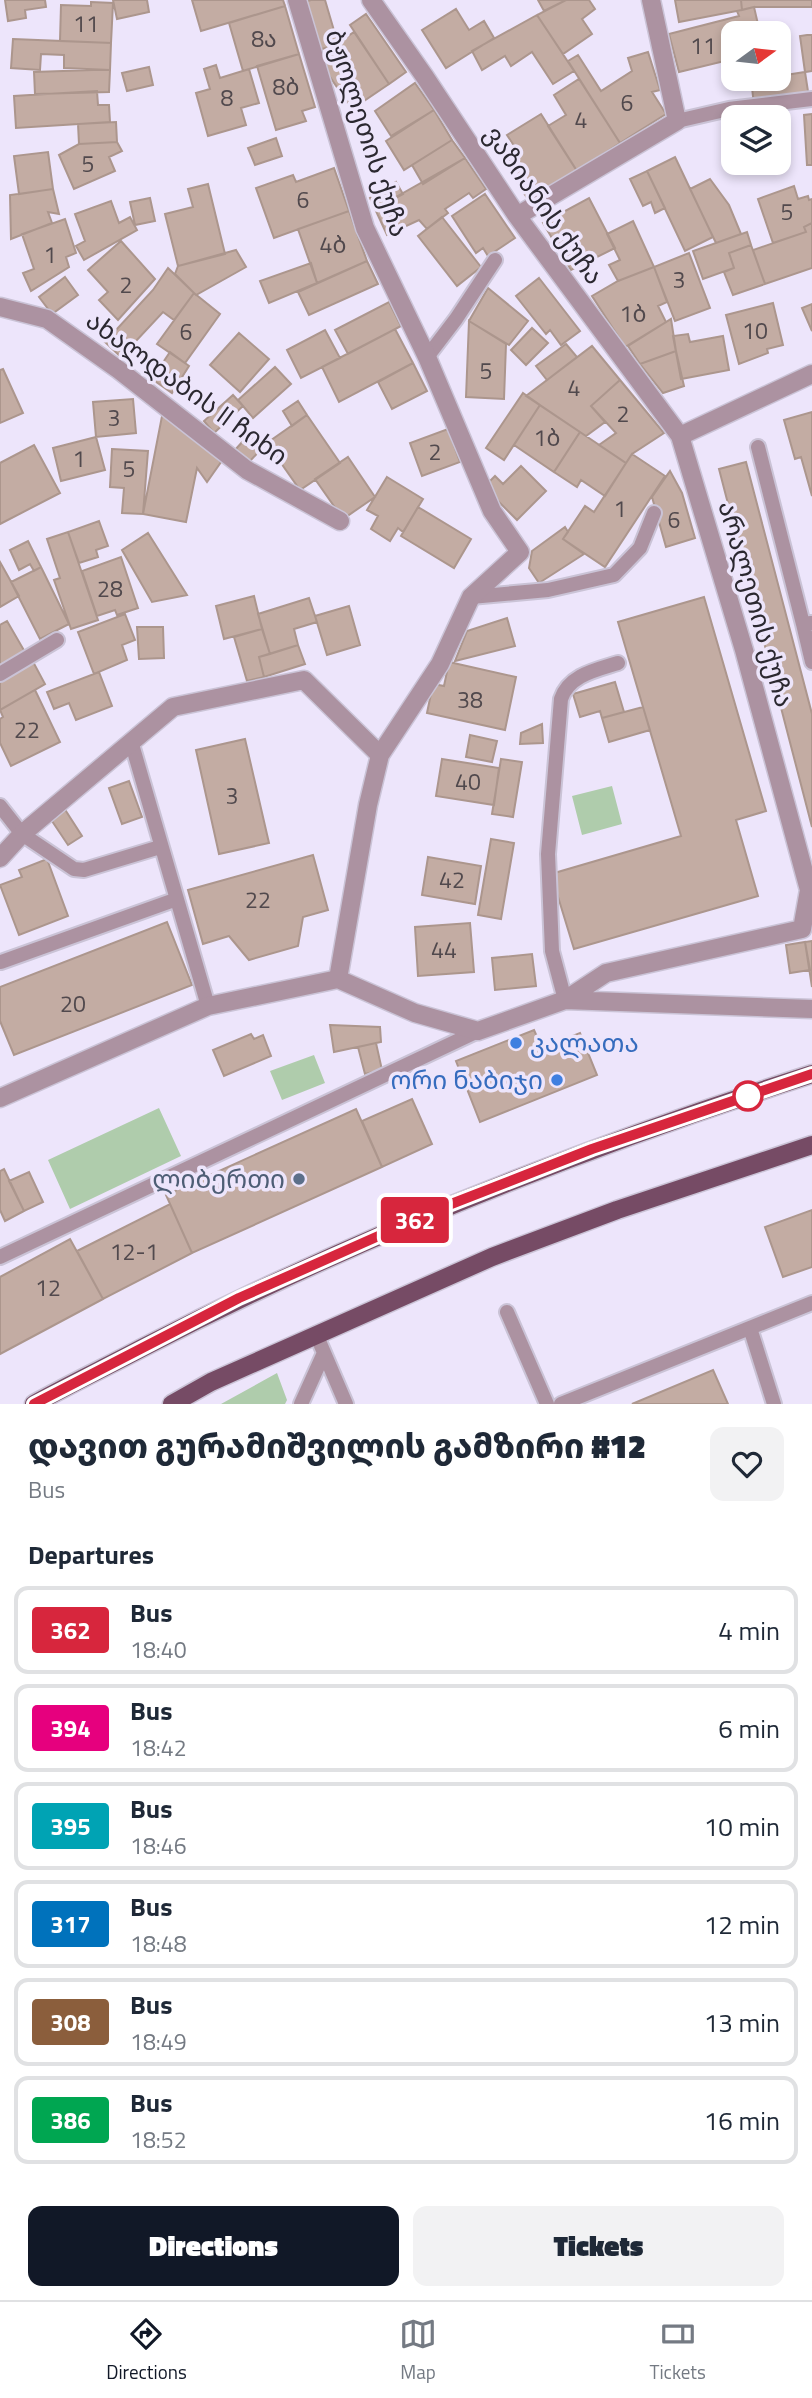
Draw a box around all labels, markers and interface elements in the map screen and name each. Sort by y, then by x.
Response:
house number: 11 [73,6,99,41]
house number: 8ა [251,21,277,56]
north arrow [721,21,791,91]
map controls [721,21,791,175]
street label: ბჟოლეთის ქუჩა [316,24,419,242]
house number: 11 [690,28,716,63]
house number: 8ბ [273,69,299,104]
house number: 8 [221,80,234,115]
house number: 6 [621,85,633,120]
house number: 4 [575,102,587,137]
button: layers [721,105,791,175]
street label: ვაზიანის ქუჩა [475,117,614,292]
house number: 5 [82,146,94,181]
house number: 6 [297,182,309,217]
house number: 5 [781,194,793,229]
house number: 4ბ [320,227,346,262]
house number: 1 [44,237,56,272]
house number: 3 [673,262,685,297]
house number: 2 [120,267,132,302]
house number: 1ბ [620,296,646,331]
street label: ახალდაბის II ჩიხი [78,301,296,474]
house number: 10 [742,313,768,348]
house number: 6 [180,314,192,349]
house number: 5 [480,353,492,388]
house number: 4 [568,370,580,405]
house number: 2 [617,396,629,431]
house number: 3 [108,400,120,435]
house number: 1ბ [534,420,560,455]
house number: 2 [429,434,441,469]
house number: 1 [73,441,85,476]
house number: 5 [123,451,135,486]
house number: 1 [614,491,626,526]
street label: არალეთის ქუჩა [708,496,805,711]
house number: 6 [668,502,680,537]
house number: 28 [97,571,123,606]
house number: 38 [457,682,483,717]
house number: 22 [14,712,40,747]
house number: 40 [455,764,481,799]
house number: 3 [226,778,238,813]
house number: 42 [439,862,465,897]
house number: 22 [245,882,271,917]
house number: 44 [431,932,457,967]
house number: 20 [60,986,86,1021]
place label: კალათა [530,1023,639,1062]
marker: კალათა [508,1035,524,1051]
place label: ორი ნაბიჯი [391,1060,543,1099]
marker: ორი ნაბიჯი [549,1072,565,1088]
unlabelled marker [733,1081,763,1111]
place label: ლიბერთი [152,1159,285,1198]
marker: ლიბერთი [291,1171,307,1187]
line badge: 362 [375,1197,455,1243]
text: 362 [395,1202,435,1238]
house number: 12-1 [110,1234,158,1269]
house number: 12 [35,1270,61,1305]
text: დავით გურამიშვილის გამზირი #12 [28,1421,646,1471]
button: heart [710,1427,784,1501]
text: Bus [28,1472,65,1507]
text: Departures [28,1535,154,1574]
text: Bus [130,1593,172,1632]
text: 4 min [718,1611,780,1650]
text: 362 [50,1612,91,1648]
text: 18:40 [130,1632,187,1667]
text: Bus [130,1691,172,1730]
text: 6 min [718,1709,780,1748]
text: 394 [50,1710,91,1746]
text: 18:42 [130,1730,187,1765]
text: Bus [130,1789,172,1828]
text: 10 min [704,1807,780,1846]
text: 395 [50,1808,91,1844]
text: 18:46 [130,1828,187,1863]
text: Bus [130,1887,172,1926]
text: 12 min [704,1905,780,1944]
text: 317 [50,1906,91,1942]
text: 18:48 [130,1926,187,1961]
text: Bus [130,1985,172,2024]
text: 13 min [704,2003,780,2042]
text: 308 [50,2004,91,2040]
text: 18:49 [130,2024,187,2059]
text: Bus [130,2083,172,2122]
text: 16 min [704,2101,780,2140]
text: 386 [50,2102,91,2138]
text: 18:52 [130,2122,187,2157]
button: Directions [28,2206,399,2286]
button: Tickets [413,2206,784,2286]
tab: Directions [106,2315,187,2386]
tab: Map [399,2315,437,2386]
tab: Tickets [649,2315,706,2386]

